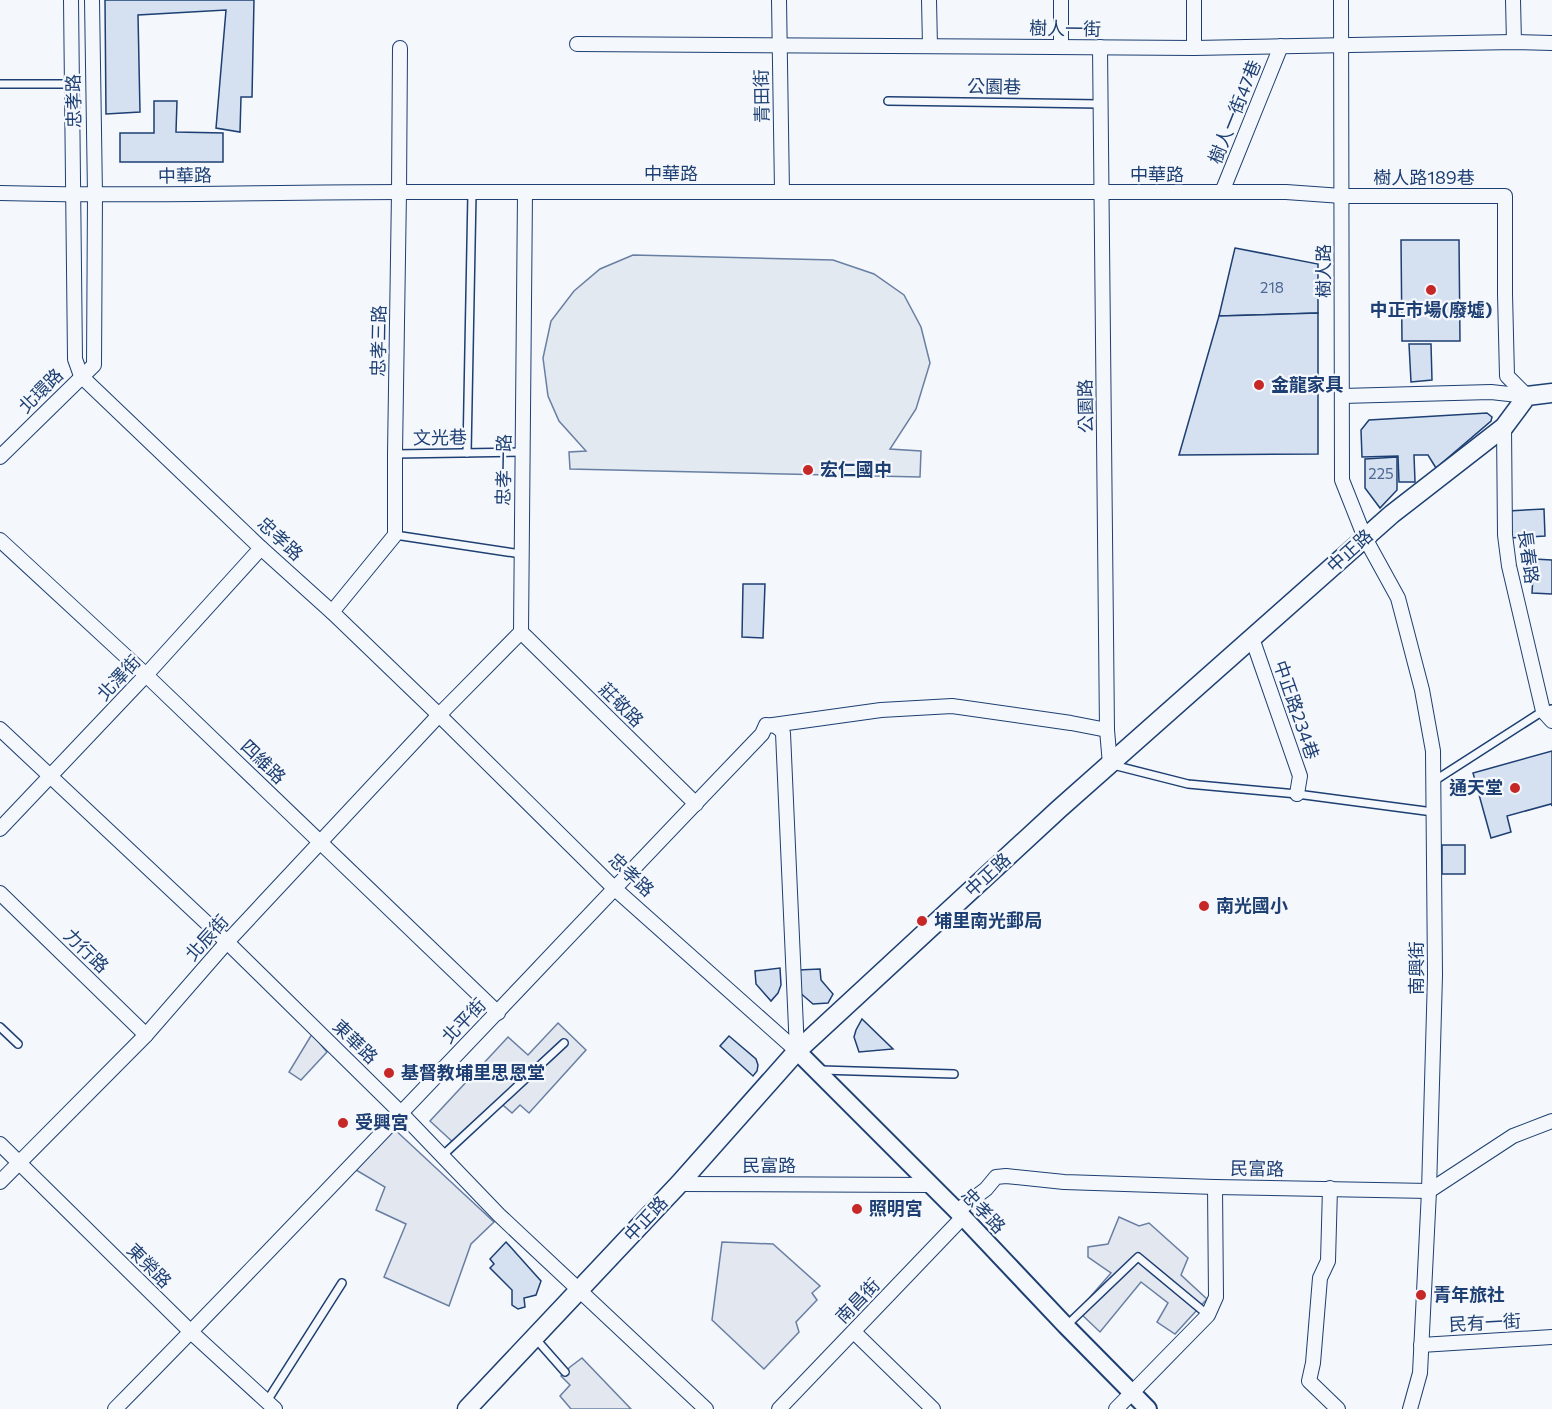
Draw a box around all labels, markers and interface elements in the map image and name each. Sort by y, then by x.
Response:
street label: 樹人一街 [1029,16,1101,40]
street label: 樹人一街47巷 [1203,57,1265,167]
street label: 青田街 [750,69,772,123]
street label: 忠孝路 [62,74,84,128]
street label: 公園巷 [967,75,1021,97]
street label: 中華路 [644,162,698,184]
street label: 中華路 [1130,163,1184,185]
street label: 中華路 [158,164,212,186]
street label: 樹人路189巷 [1373,166,1475,188]
street label: 樹人路 [1312,244,1334,298]
house number: 218 [1260,278,1284,296]
marker: 中正市場(廢墟) [1424,283,1438,297]
place label: 中正市場(廢墟) [1370,298,1492,320]
street label: 忠孝三路 [366,305,390,377]
street label: 北環路 [13,363,67,417]
place label: 金龍家具 [1271,373,1343,395]
marker: 金龍家具 [1252,378,1266,392]
street label: 公園路 [1074,379,1096,433]
street label: 文光巷 [413,426,467,448]
street label: 忠孝一路 [491,434,515,506]
place label: 宏仁國中 [820,458,892,480]
marker: 宏仁國中 [801,463,815,477]
house number: 225 [1368,464,1394,482]
street label: 忠孝路 [253,512,308,565]
street label: 中正路 [1322,524,1377,576]
street label: 長春路 [1514,529,1544,585]
street label: 北澤街 [92,650,145,705]
street label: 中正路234巷 [1270,657,1324,762]
street label: 莊敬路 [595,677,649,731]
street label: 四維路 [237,735,291,788]
place label: 通天堂 [1449,776,1503,798]
marker: 通天堂 [1508,781,1522,795]
street label: 忠孝路 [604,848,659,901]
street label: 中正路 [960,848,1015,901]
place label: 南光國小 [1216,894,1288,916]
marker: 南光國小 [1197,899,1211,913]
place label: 埔里南光郵局 [934,909,1042,931]
street label: 北辰街 [180,910,232,965]
marker: 埔里南光郵局 [915,914,929,928]
street label: 力行路 [60,924,114,977]
street label: 南興街 [1405,941,1427,995]
street label: 北平街 [437,993,490,1047]
street label: 東華路 [329,1015,383,1068]
place label: 基督教埔里思恩堂 [401,1061,545,1083]
marker: 基督教埔里思恩堂 [382,1066,396,1080]
place label: 受興宮 [355,1111,409,1133]
marker: 受興宮 [336,1116,350,1130]
street label: 民富路 [742,1154,796,1176]
street label: 民富路 [1230,1157,1284,1179]
street label: 忠孝路 [957,1183,1010,1237]
street label: 中正路 [619,1191,672,1246]
place label: 照明宮 [869,1197,923,1219]
marker: 照明宮 [850,1202,864,1216]
street label: 東榮路 [123,1238,177,1292]
street label: 南昌街 [831,1273,884,1327]
place label: 青年旅社 [1433,1283,1505,1305]
marker: 青年旅社 [1414,1288,1428,1302]
street label: 民有一街 [1448,1309,1521,1335]

